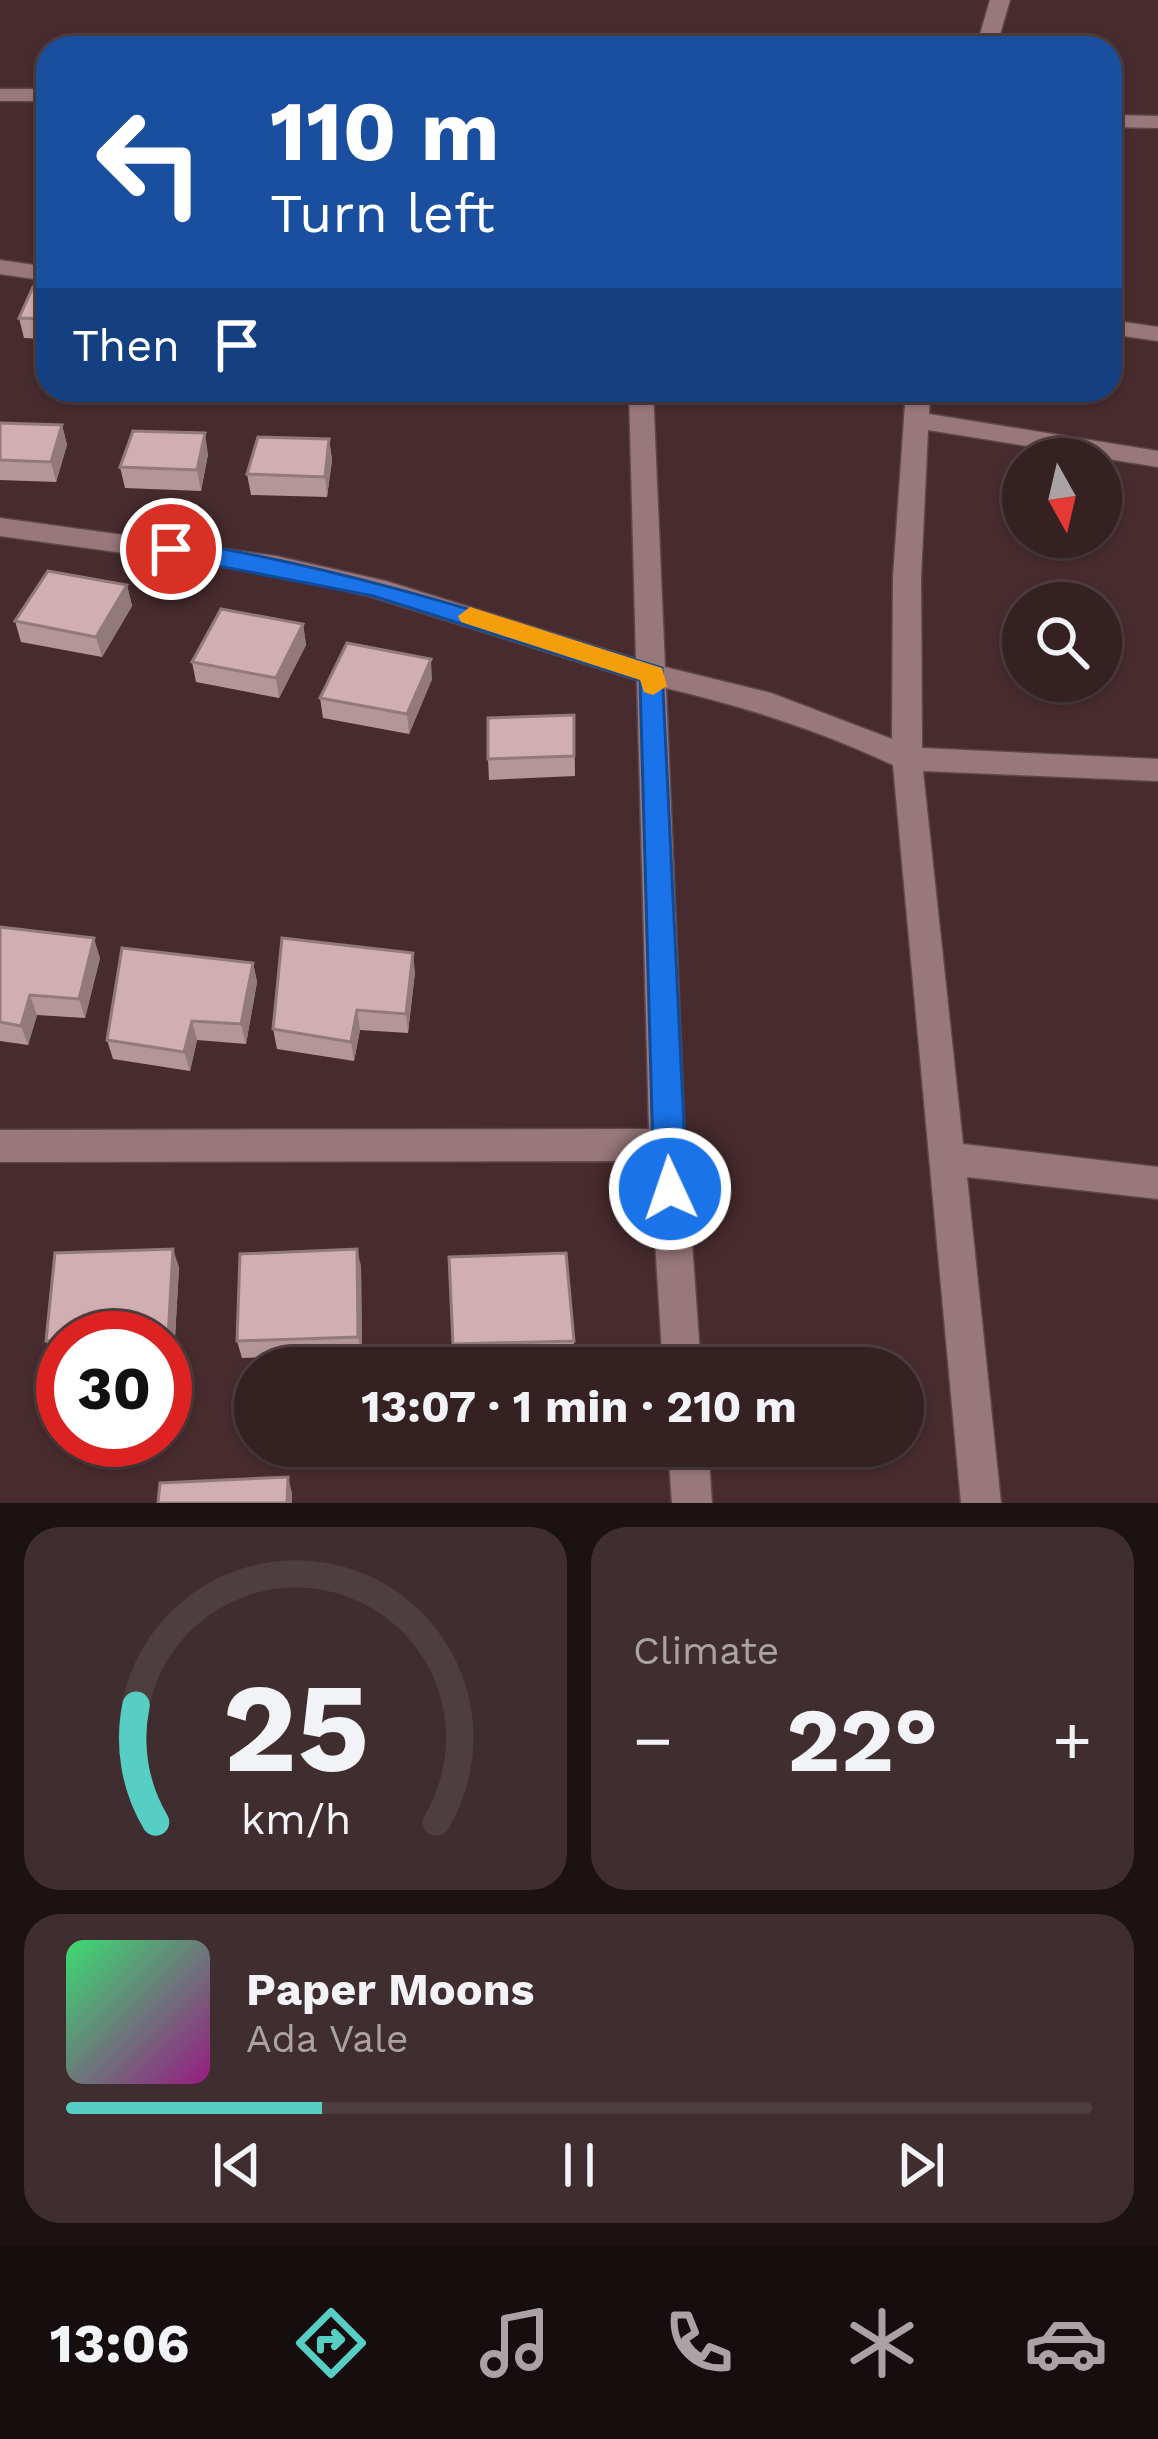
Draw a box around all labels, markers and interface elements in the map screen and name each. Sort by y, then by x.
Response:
text: 110 m [270,82,500,180]
icon: left [72,84,228,240]
text: Turn left [270,182,495,245]
icon: arrive [204,312,270,378]
text: Then [72,319,180,372]
north arrow [1002,438,1122,558]
map controls [1002,438,1122,702]
pin [120,498,222,600]
icon: arrive [138,516,204,582]
button: search [1002,582,1122,702]
position arrow [607,1126,733,1252]
speed limit sign: 30 [36,1311,192,1467]
text: 13:07 · 1 min · 210 m [361,1380,797,1433]
text: Climate [633,1628,779,1673]
text: 25 [222,1655,369,1801]
text: 22° [787,1687,938,1793]
text: − [633,1702,673,1779]
text: + [1052,1702,1092,1779]
text: km/h [240,1793,351,1843]
text: Paper Moons [246,1963,535,2016]
text: Ada Vale [246,2016,408,2061]
icon: previous [204,2132,270,2198]
icon: pause [546,2132,612,2198]
icon: next [888,2132,954,2198]
icon: directions [289,2301,373,2385]
icon: music [473,2301,557,2385]
icon: phone [657,2301,741,2385]
icon: climate [840,2301,924,2385]
icon: car [1024,2301,1108,2385]
text: 13:06 [50,2312,190,2375]

